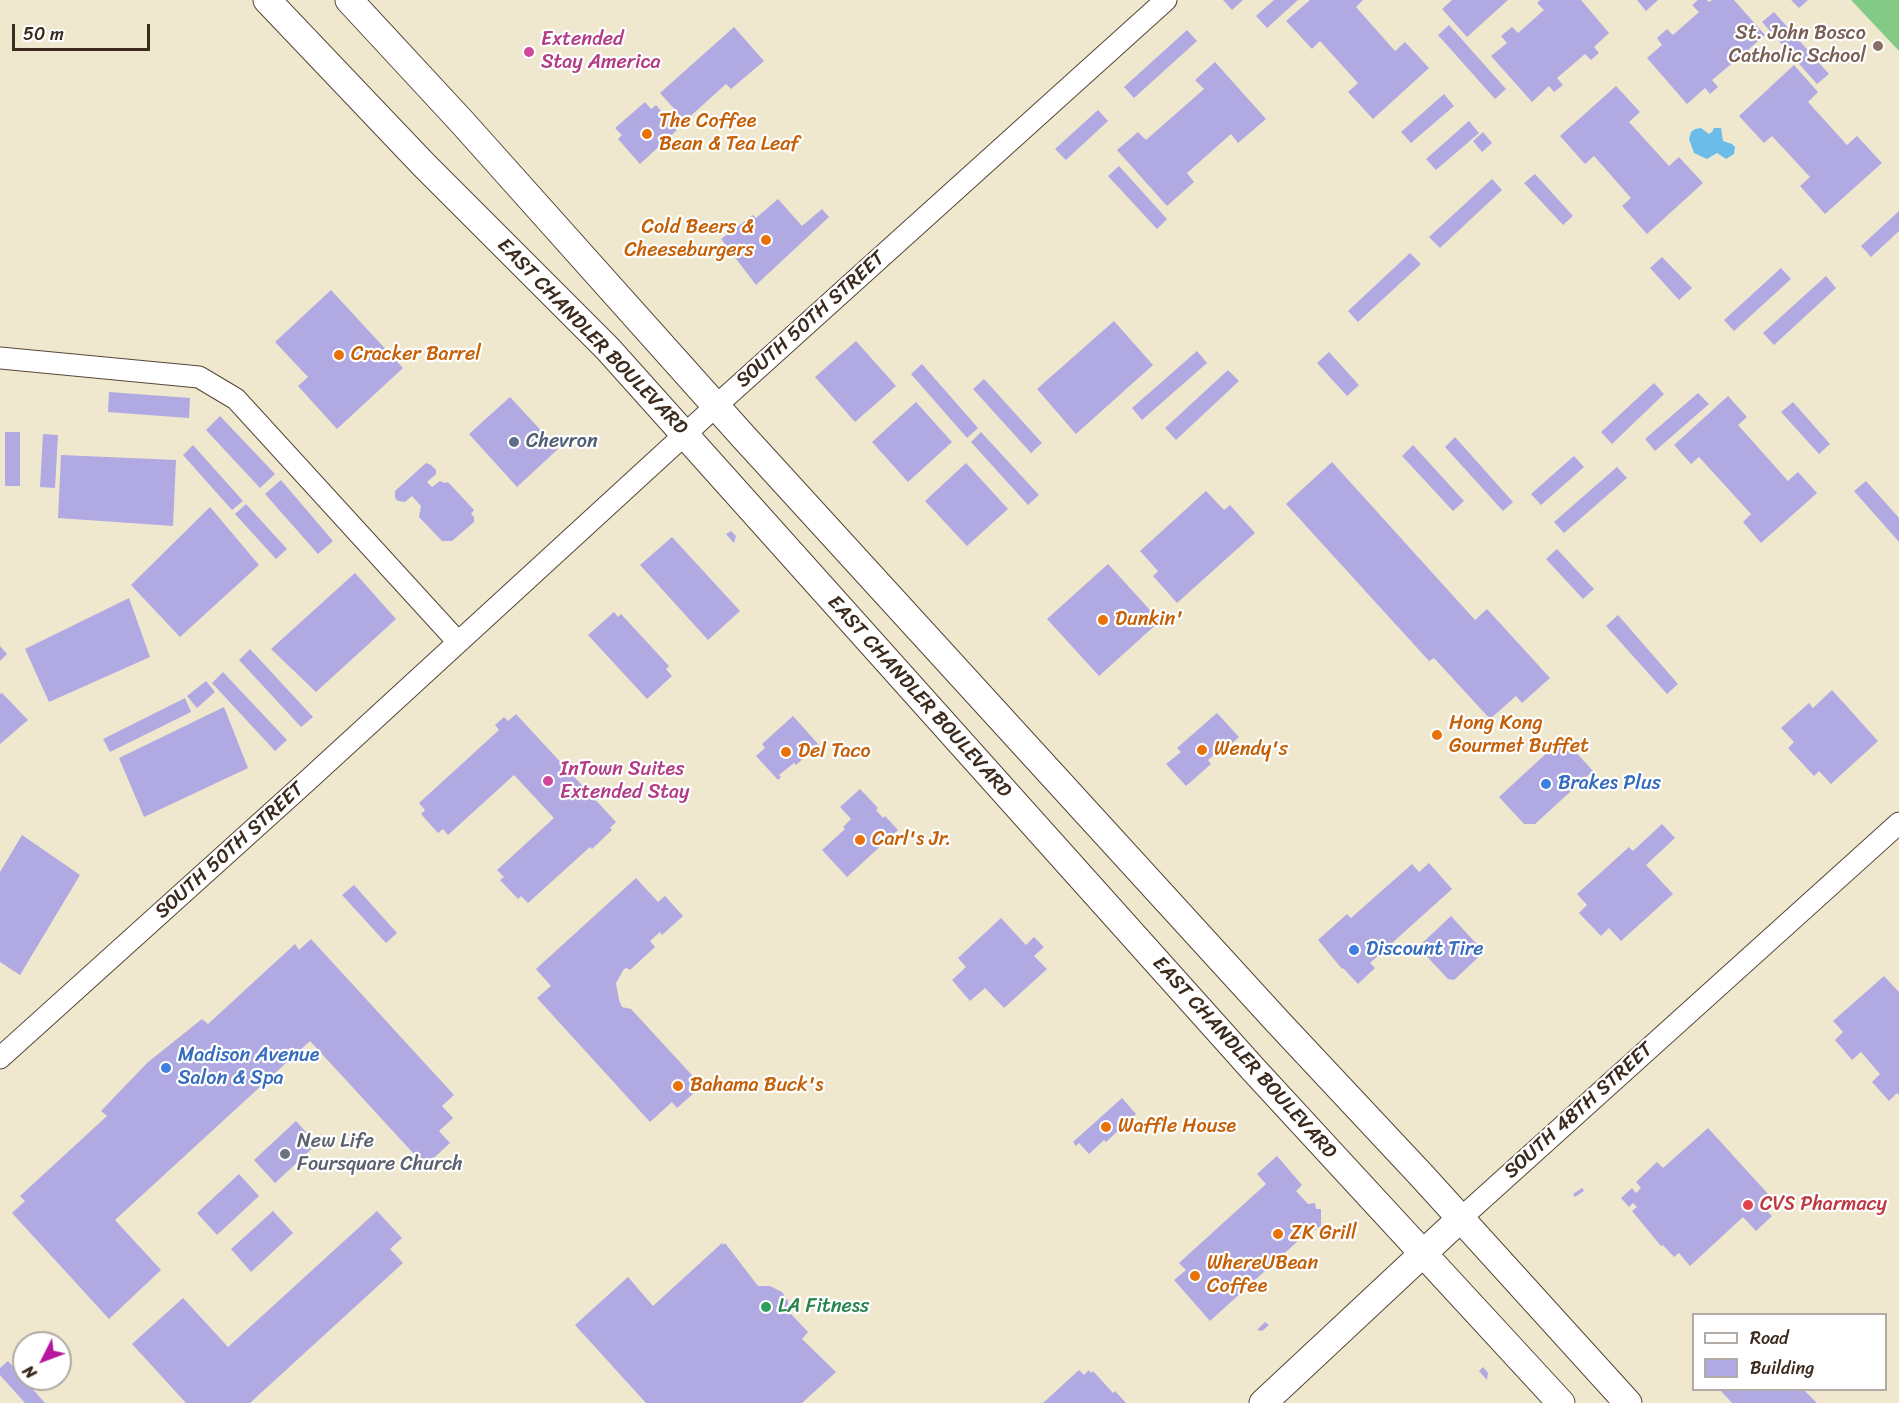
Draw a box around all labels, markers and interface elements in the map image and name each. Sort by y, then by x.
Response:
scale bar [15,12,153,50]
text: 50 m [23,18,64,50]
place label: St. John Bosco Catholic School [1729,22,1866,69]
place label: Extended Stay America [541,28,660,75]
marker: St. John Bosco Catholic School [1871,39,1885,53]
marker: Extended Stay America [522,45,536,59]
place label: The Coffee Bean & Tea Leaf [659,110,799,157]
marker: The Coffee Bean & Tea Leaf [640,127,654,141]
place label: Cold Beers & Cheeseburgers [624,216,754,263]
marker: Cold Beers & Cheeseburgers [759,233,773,247]
street label: EAST CHANDLER BOULEVARD [492,234,692,440]
street label: SOUTH 50TH STREET [732,247,890,393]
place label: Cracker Barrel [351,343,481,367]
marker: Cracker Barrel [332,348,346,362]
place label: Chevron [526,430,598,454]
marker: Chevron [507,435,521,449]
street label: EAST CHANDLER BOULEVARD [822,591,1016,803]
place label: Dunkin' [1115,608,1183,632]
marker: Dunkin' [1096,613,1110,627]
place label: Hong Kong Gourmet Buffet [1449,712,1589,759]
marker: Hong Kong Gourmet Buffet [1430,728,1444,742]
place label: Wendy's [1214,738,1288,762]
place label: Del Taco [798,740,871,764]
marker: Wendy's [1195,743,1209,757]
marker: Del Taco [779,745,793,759]
place label: InTown Suites Extended Stay [560,758,689,805]
place label: Brakes Plus [1558,772,1661,796]
marker: InTown Suites Extended Stay [541,774,555,788]
marker: Brakes Plus [1539,777,1553,791]
street label: SOUTH 50TH STREET [151,778,309,924]
place label: Carl's Jr. [872,828,951,852]
marker: Carl's Jr. [853,833,867,847]
place label: Discount Tire [1366,938,1483,962]
marker: Discount Tire [1347,943,1361,957]
street label: EAST CHANDLER BOULEVARD [1147,952,1341,1164]
street label: SOUTH 48TH STREET [1500,1038,1658,1184]
place label: Madison Avenue Salon & Spa [178,1044,319,1091]
marker: Madison Avenue Salon & Spa [159,1061,173,1075]
place label: Bahama Buck's [690,1074,823,1098]
marker: Bahama Buck's [671,1079,685,1093]
place label: Waffle House [1118,1115,1236,1139]
marker: Waffle House [1099,1120,1113,1134]
place label: New Life Foursquare Church [297,1130,463,1177]
marker: New Life Foursquare Church [278,1147,292,1161]
place label: CVS Pharmacy [1760,1193,1887,1217]
marker: CVS Pharmacy [1741,1198,1755,1212]
place label: ZK Grill [1290,1222,1357,1246]
marker: ZK Grill [1271,1227,1285,1241]
place label: WhereUBean Coffee [1207,1252,1318,1299]
marker: WhereUBean Coffee [1188,1269,1202,1283]
place label: LA Fitness [778,1295,869,1319]
marker: LA Fitness [759,1300,773,1314]
legend [1692,1313,1887,1391]
text: Road [1750,1322,1789,1354]
north arrow [12,1331,72,1391]
text: Building [1750,1352,1814,1384]
text: N [15,1358,44,1386]

